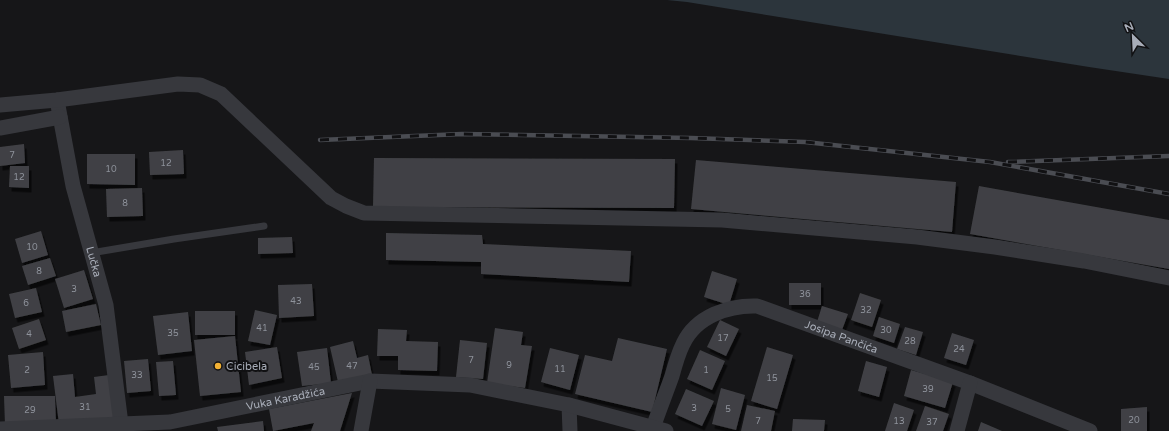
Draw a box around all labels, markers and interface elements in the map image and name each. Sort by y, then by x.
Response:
north arrow [1113,16,1153,56]
text: N [1122,20,1136,35]
house number: 7 [9,150,15,161]
house number: 12 [160,158,172,169]
house number: 10 [105,164,117,175]
house number: 12 [13,172,25,183]
house number: 8 [122,198,128,209]
house number: 10 [26,242,38,253]
street label: Lučka [83,245,104,278]
house number: 8 [36,266,42,277]
house number: 3 [71,284,77,295]
house number: 36 [799,289,811,300]
house number: 43 [290,296,302,307]
house number: 6 [23,298,29,309]
house number: 32 [860,305,872,316]
street label: Josipa Pančića [803,318,880,356]
house number: 41 [256,323,268,334]
house number: 30 [880,325,892,336]
house number: 35 [167,328,179,339]
house number: 4 [26,329,32,340]
house number: 17 [717,333,729,344]
house number: 28 [904,336,916,347]
house number: 24 [953,344,965,355]
house number: 7 [468,355,474,366]
place label: Cicibela [226,360,267,373]
house number: 9 [506,360,512,371]
marker: Cicibela [213,361,223,371]
house number: 47 [346,361,358,372]
house number: 45 [308,362,320,373]
house number: 11 [554,364,566,375]
house number: 2 [24,365,30,376]
house number: 1 [703,365,709,376]
house number: 33 [131,370,143,381]
house number: 15 [766,373,778,384]
street label: Vuka Karadžića [245,384,326,413]
house number: 39 [922,384,934,395]
house number: 31 [79,402,91,413]
house number: 3 [691,403,697,414]
house number: 5 [725,404,731,415]
house number: 29 [24,405,36,416]
house number: 20 [1128,415,1140,426]
house number: 7 [755,416,761,427]
house number: 13 [893,416,905,427]
house number: 37 [926,417,938,428]

